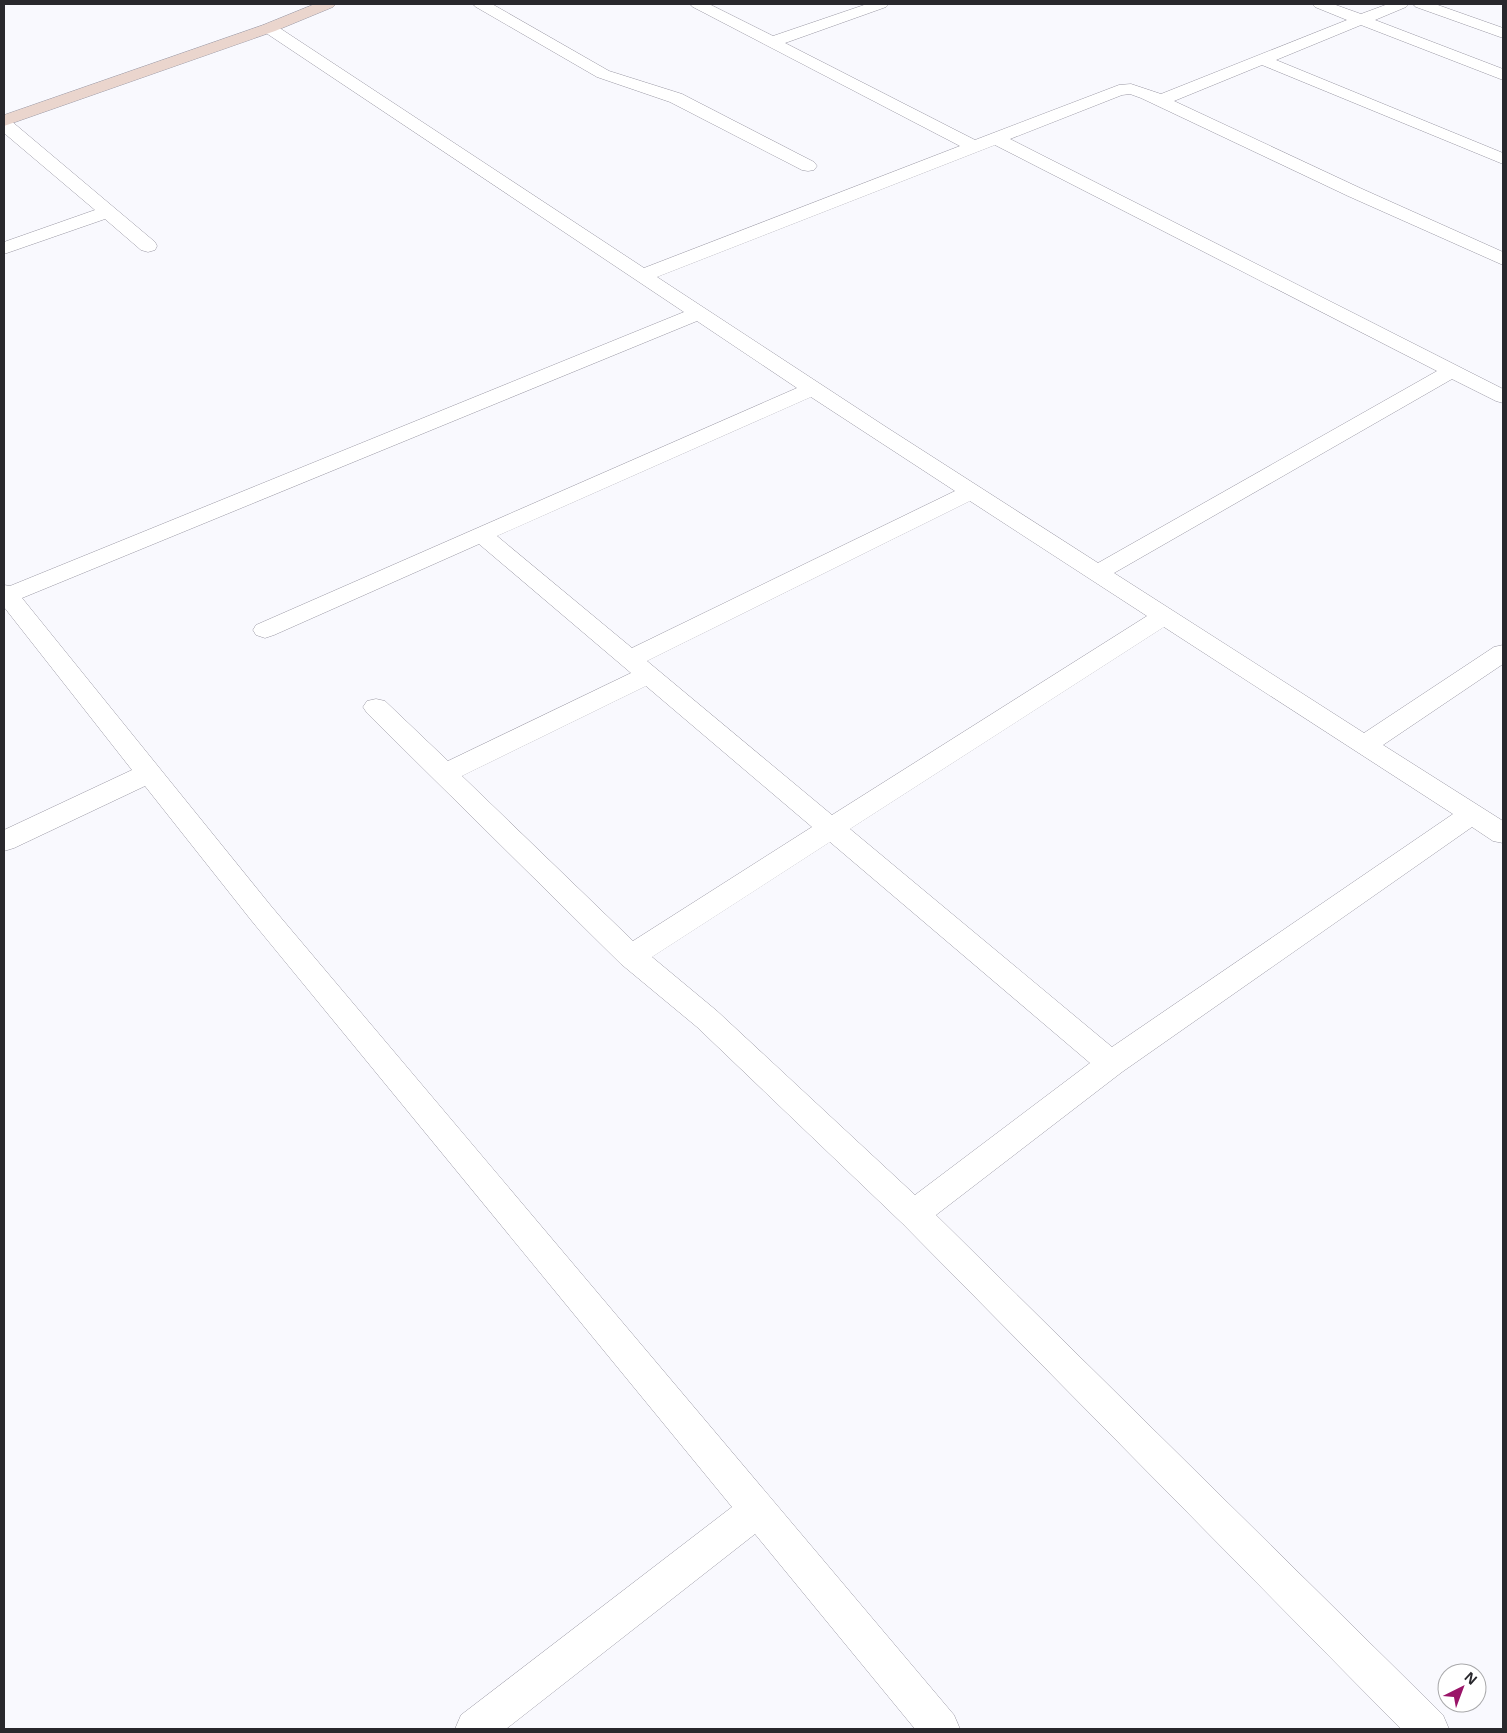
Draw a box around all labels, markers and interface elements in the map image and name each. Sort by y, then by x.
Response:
north arrow [1437,1663,1487,1713]
text: N [1460,1667,1482,1689]

